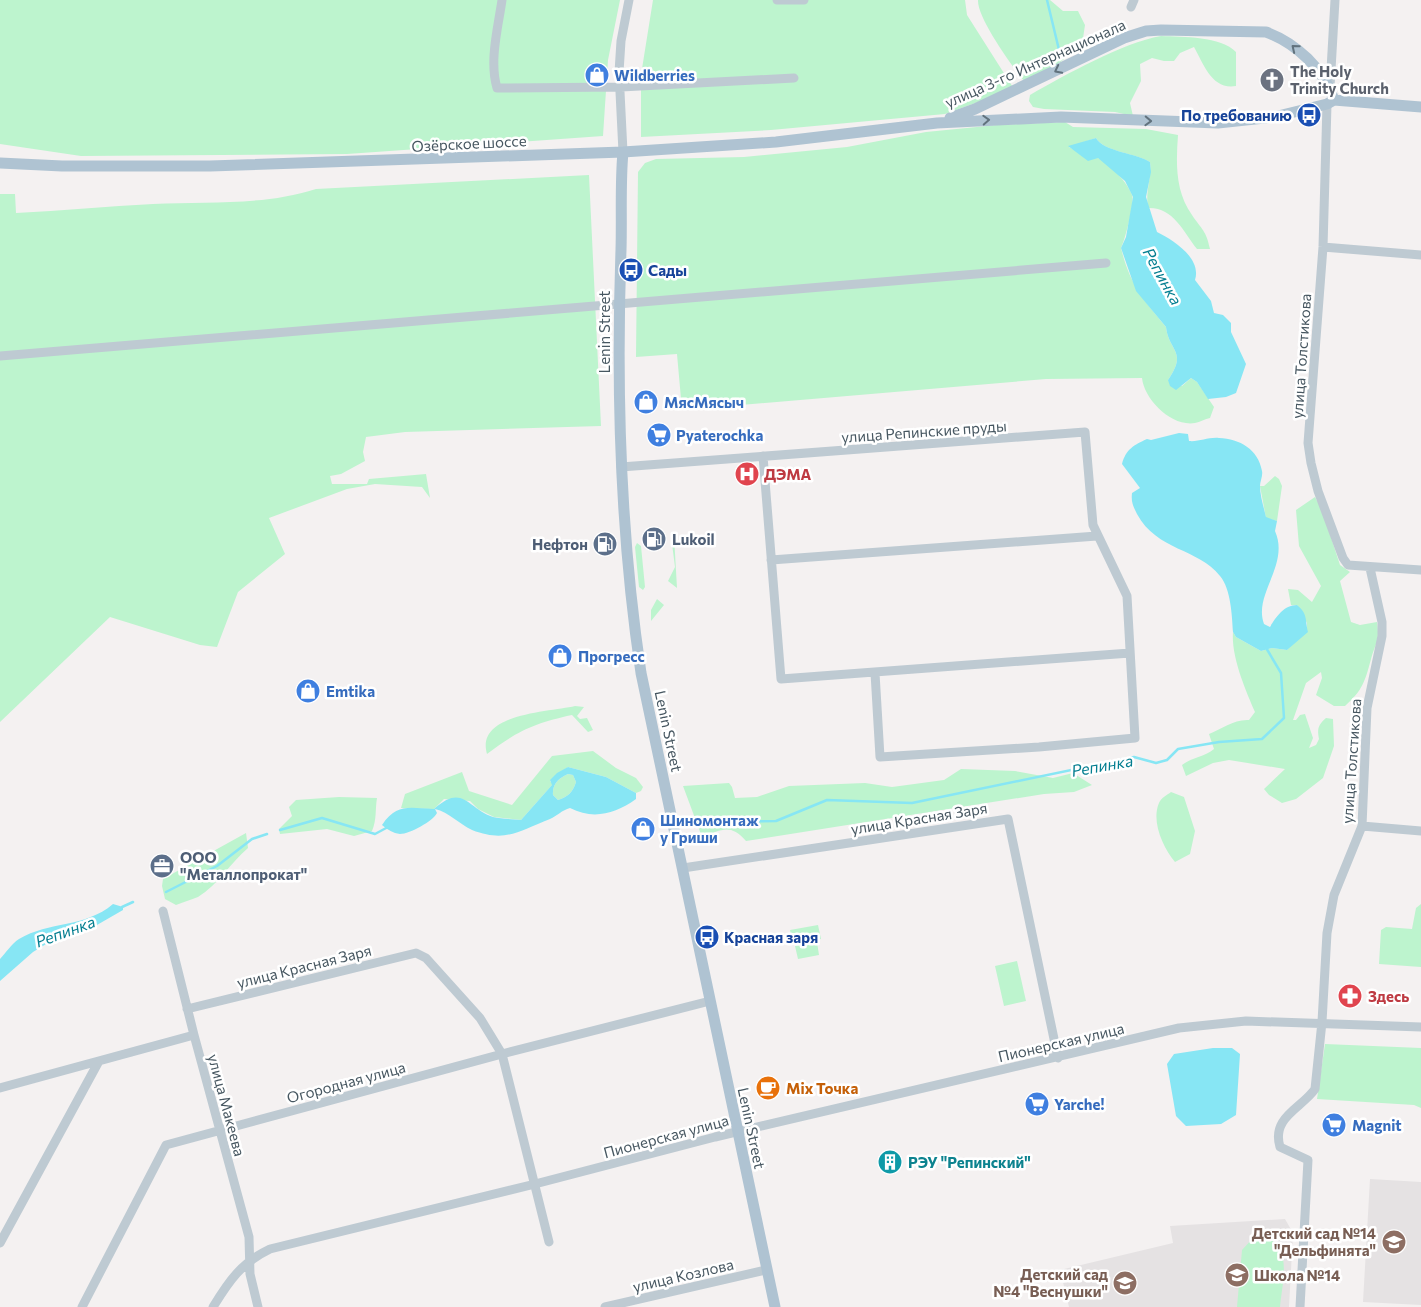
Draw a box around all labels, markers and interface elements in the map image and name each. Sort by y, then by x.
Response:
street label: улица 3-го Интернационала [942,15,1128,111]
one-way arrow [1292,45,1301,53]
shop icon: Wildberries [584,62,610,88]
place label: The Holy Trinity Church [1290,62,1389,97]
one-way arrow [1054,64,1063,74]
place label: Wildberries [614,66,695,84]
church icon: The Holy Trinity Church [1259,67,1285,93]
bus stop icon: По требованию [1296,102,1322,128]
place label: По требованию [1181,106,1292,124]
one-way arrow [982,115,990,126]
one-way arrow [1144,115,1152,126]
street label: Озёрское шоссе [411,131,527,155]
water label: Репинка [1140,244,1186,308]
bus stop icon: Сады [618,257,644,283]
place label: Сады [648,261,687,279]
street label: Lenin Street [595,291,613,373]
street label: улица Толстикова [1288,293,1314,419]
shop icon: МясМясыч [633,389,659,415]
place label: МясМясыч [664,393,744,411]
street label: улица Репинские пруды [841,416,1007,446]
supermarket icon: Pyaterochka [646,422,672,448]
place label: Pyaterochka [676,426,763,444]
hospital icon: ДЭМА [734,461,760,487]
place label: ДЭМА [764,465,812,483]
fuel station icon: Lukoil [641,526,667,552]
place label: Lukoil [672,530,715,548]
fuel station icon: Нефтон [592,531,618,557]
place label: Нефтон [532,535,588,553]
shop icon: Прогресс [547,643,573,669]
place label: Прогресс [578,647,645,665]
shop icon: Emtika [295,678,321,704]
place label: Emtika [326,682,375,700]
street label: Lenin Street [652,689,686,773]
street label: улица Толстикова [1338,698,1364,824]
water label: Репинка [1070,750,1134,780]
street label: улица Красная Заря [849,798,989,838]
place label: Шиномонтаж у Гриши [660,811,759,846]
shop icon: Шиномонтаж у Гриши [630,816,656,842]
place label: ООО "Металлопрокат" [180,848,307,883]
office icon: ООО "Металлопрокат" [149,853,175,879]
water label: Репинка [32,911,98,951]
bus stop icon: Красная заря [694,924,720,950]
place label: Красная заря [724,928,818,946]
street label: улица Красная Заря [235,941,373,991]
pharmacy icon: Здесь [1337,983,1363,1009]
place label: Здесь [1368,987,1409,1005]
street label: Пионерская улица [996,1019,1126,1065]
street label: улица Макеева [205,1052,249,1158]
street label: Огородная улица [285,1057,407,1107]
cafe icon: Mix Точка [755,1075,781,1101]
place label: Mix Точка [786,1079,858,1097]
street label: Lenin Street [735,1086,769,1170]
supermarket icon: Yarche! [1024,1091,1050,1117]
place label: Yarche! [1054,1095,1104,1113]
street label: Пионерская улица [601,1111,731,1161]
supermarket icon: Magnit [1321,1112,1347,1138]
place label: Magnit [1352,1116,1402,1134]
building icon: РЭУ "Репинский" [877,1149,903,1175]
place label: РЭУ "Репинский" [908,1153,1031,1171]
place label: Детский сад №14 "Дельфинята" [1252,1224,1376,1259]
school or university icon: Детский сад №14 "Дельфинята" [1381,1229,1407,1255]
street label: улица Козлова [631,1255,735,1295]
school or university icon: Школа №14 [1224,1262,1250,1288]
place label: Детский сад №4 "Веснушки" [993,1265,1109,1300]
place label: Школа №14 [1254,1266,1340,1284]
school or university icon: Детский сад №4 "Веснушки" [1112,1270,1138,1296]

